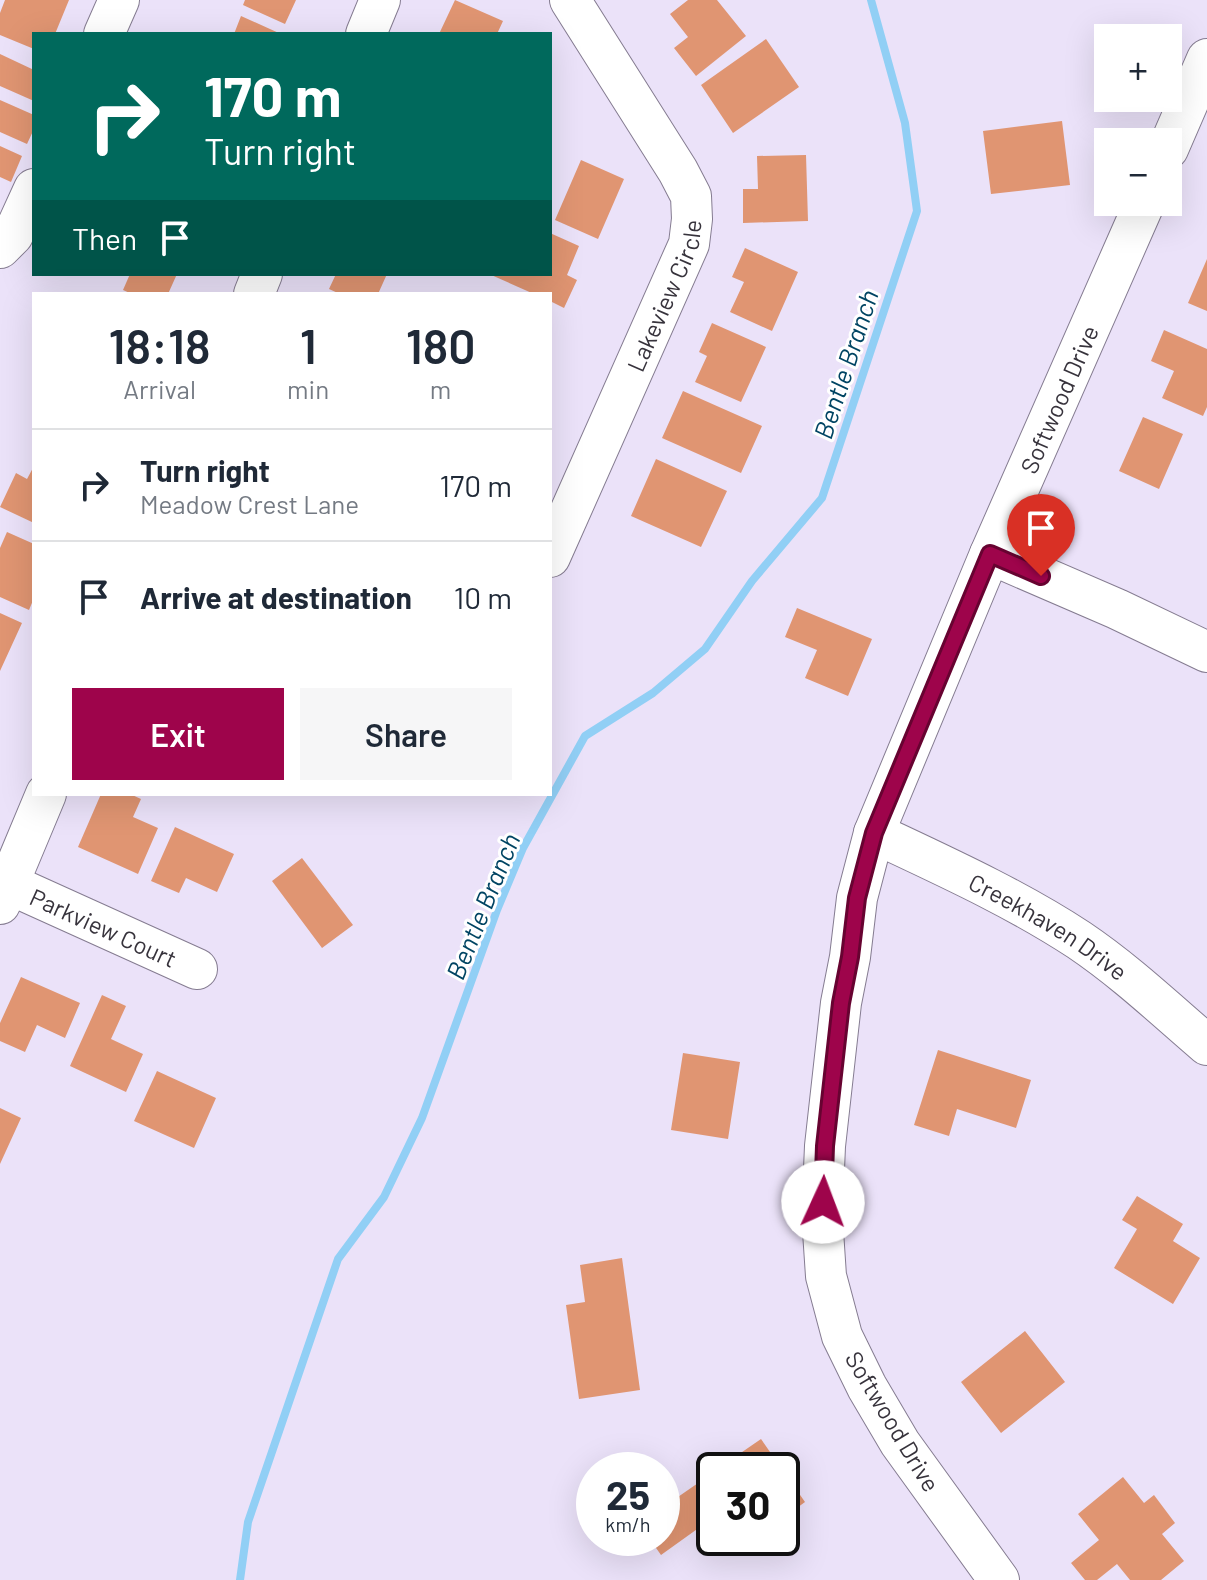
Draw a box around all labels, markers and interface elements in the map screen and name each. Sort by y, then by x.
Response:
map controls [1094,24,1182,216]
button: + [1094,24,1182,112]
text: 170 m [204,61,341,128]
icon: right [72,64,176,168]
button: − [1094,128,1182,216]
text: Turn right [204,129,356,172]
icon: arrive [153,216,197,260]
street label: Lakeview Circle [620,218,706,376]
text: Then [72,220,137,256]
water label: Bentle Branch [806,286,884,442]
text: 18:18 [108,316,211,374]
text: 1 [300,316,317,374]
text: 180 [406,316,476,374]
street label: Softwood Drive [1013,320,1104,478]
text: Arrival [123,373,196,404]
text: min [287,373,329,404]
text: m [430,373,451,404]
text: Turn right [140,452,270,488]
icon: right [72,463,116,507]
text: 170 m [440,467,512,503]
text: Meadow Crest Lane [140,488,359,519]
pin [1007,494,1075,576]
icon: arrive [1019,506,1063,550]
icon: arrive [72,575,116,619]
text: Arrive at destination [140,579,412,615]
text: 10 m [454,579,512,615]
button: Exit [72,688,284,780]
button: Share [300,688,512,780]
water label: Bentle Branch [439,828,525,984]
street label: Creekhaven Drive [965,866,1134,985]
street label: Parkview Court [26,881,182,973]
position arrow [781,1160,865,1244]
street label: Softwood Drive [840,1346,946,1496]
speed limit sign: 30 [696,1452,800,1556]
text: 25 [606,1470,650,1518]
text: km/h [605,1512,651,1536]

